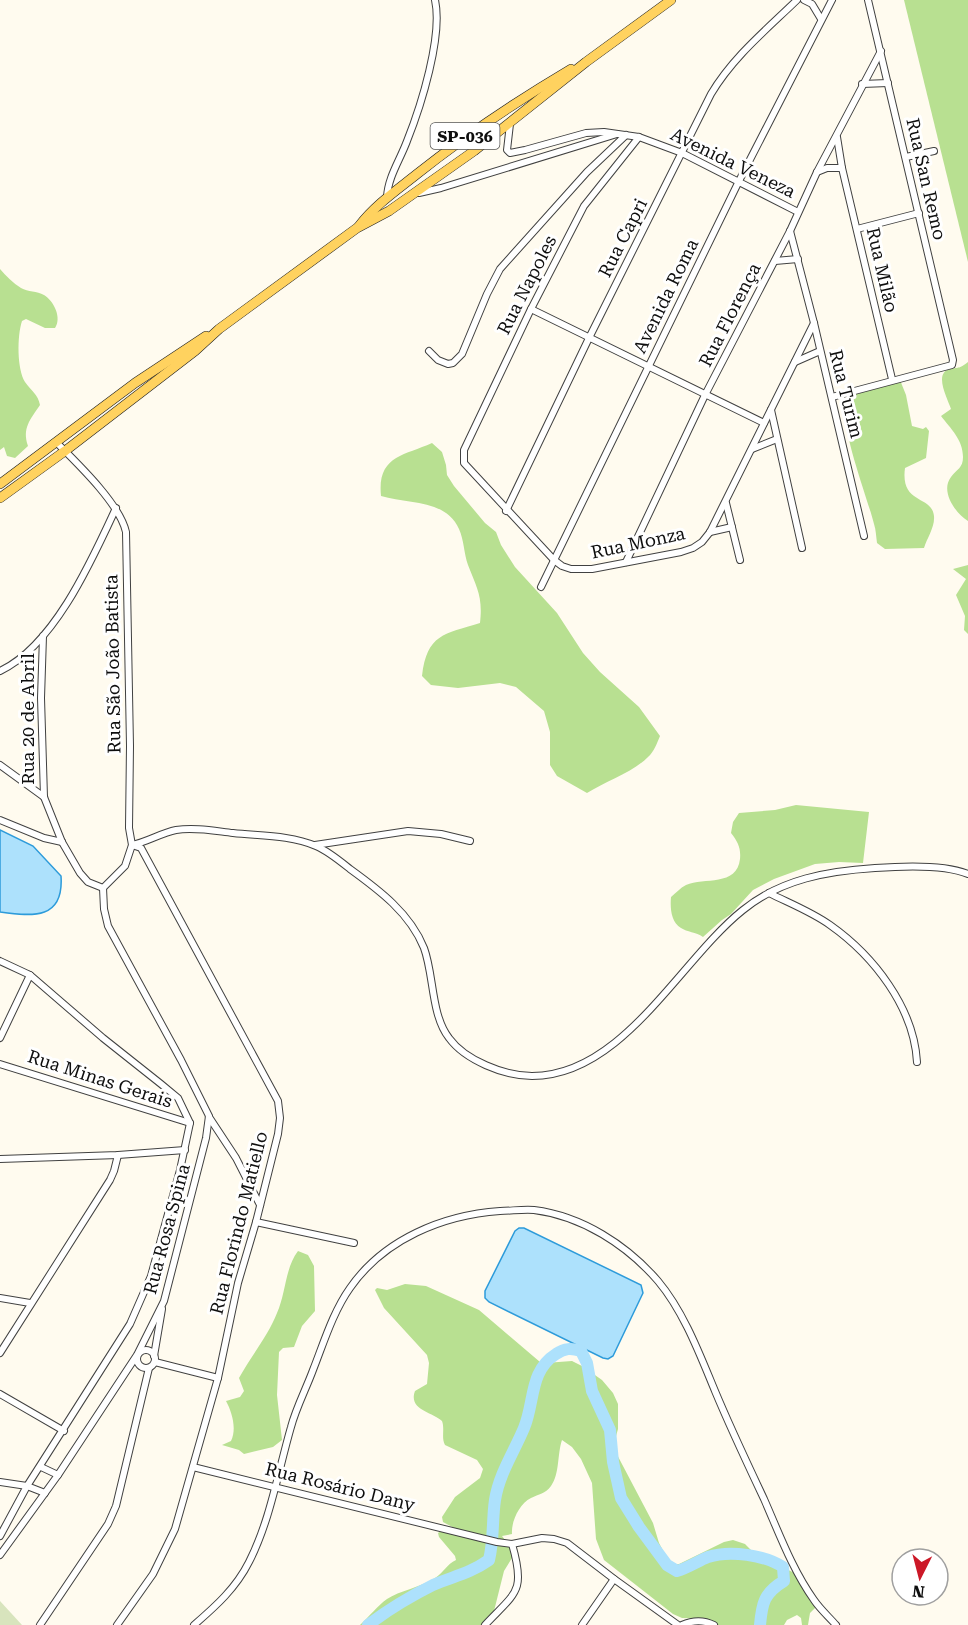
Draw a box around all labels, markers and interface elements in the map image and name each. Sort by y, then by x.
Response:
street label: Rua San Remo [902,116,951,242]
road number: SP-036 [430,123,500,149]
street label: Avenida Veneza [667,123,799,202]
street label: Rua Capri [594,195,651,281]
street label: Rua Milão [862,225,902,315]
street label: Rua Napoles [493,232,561,338]
street label: Avenida Roma [629,235,702,356]
street label: Rua Florença [694,259,765,370]
street label: Rua Turim [825,348,868,440]
street label: Rua Monza [589,522,687,563]
street label: Rua São João Batista [100,574,125,754]
street label: Rua 20 de Abril [17,653,38,785]
street label: Rua Minas Gerais [25,1045,175,1112]
street label: Rua Florindo Matiello [206,1129,271,1317]
street label: Rua Rosa Spina [139,1161,194,1296]
street label: Rua Rosário Dany [263,1458,418,1515]
north arrow [890,1547,950,1607]
text: N [911,1581,926,1602]

